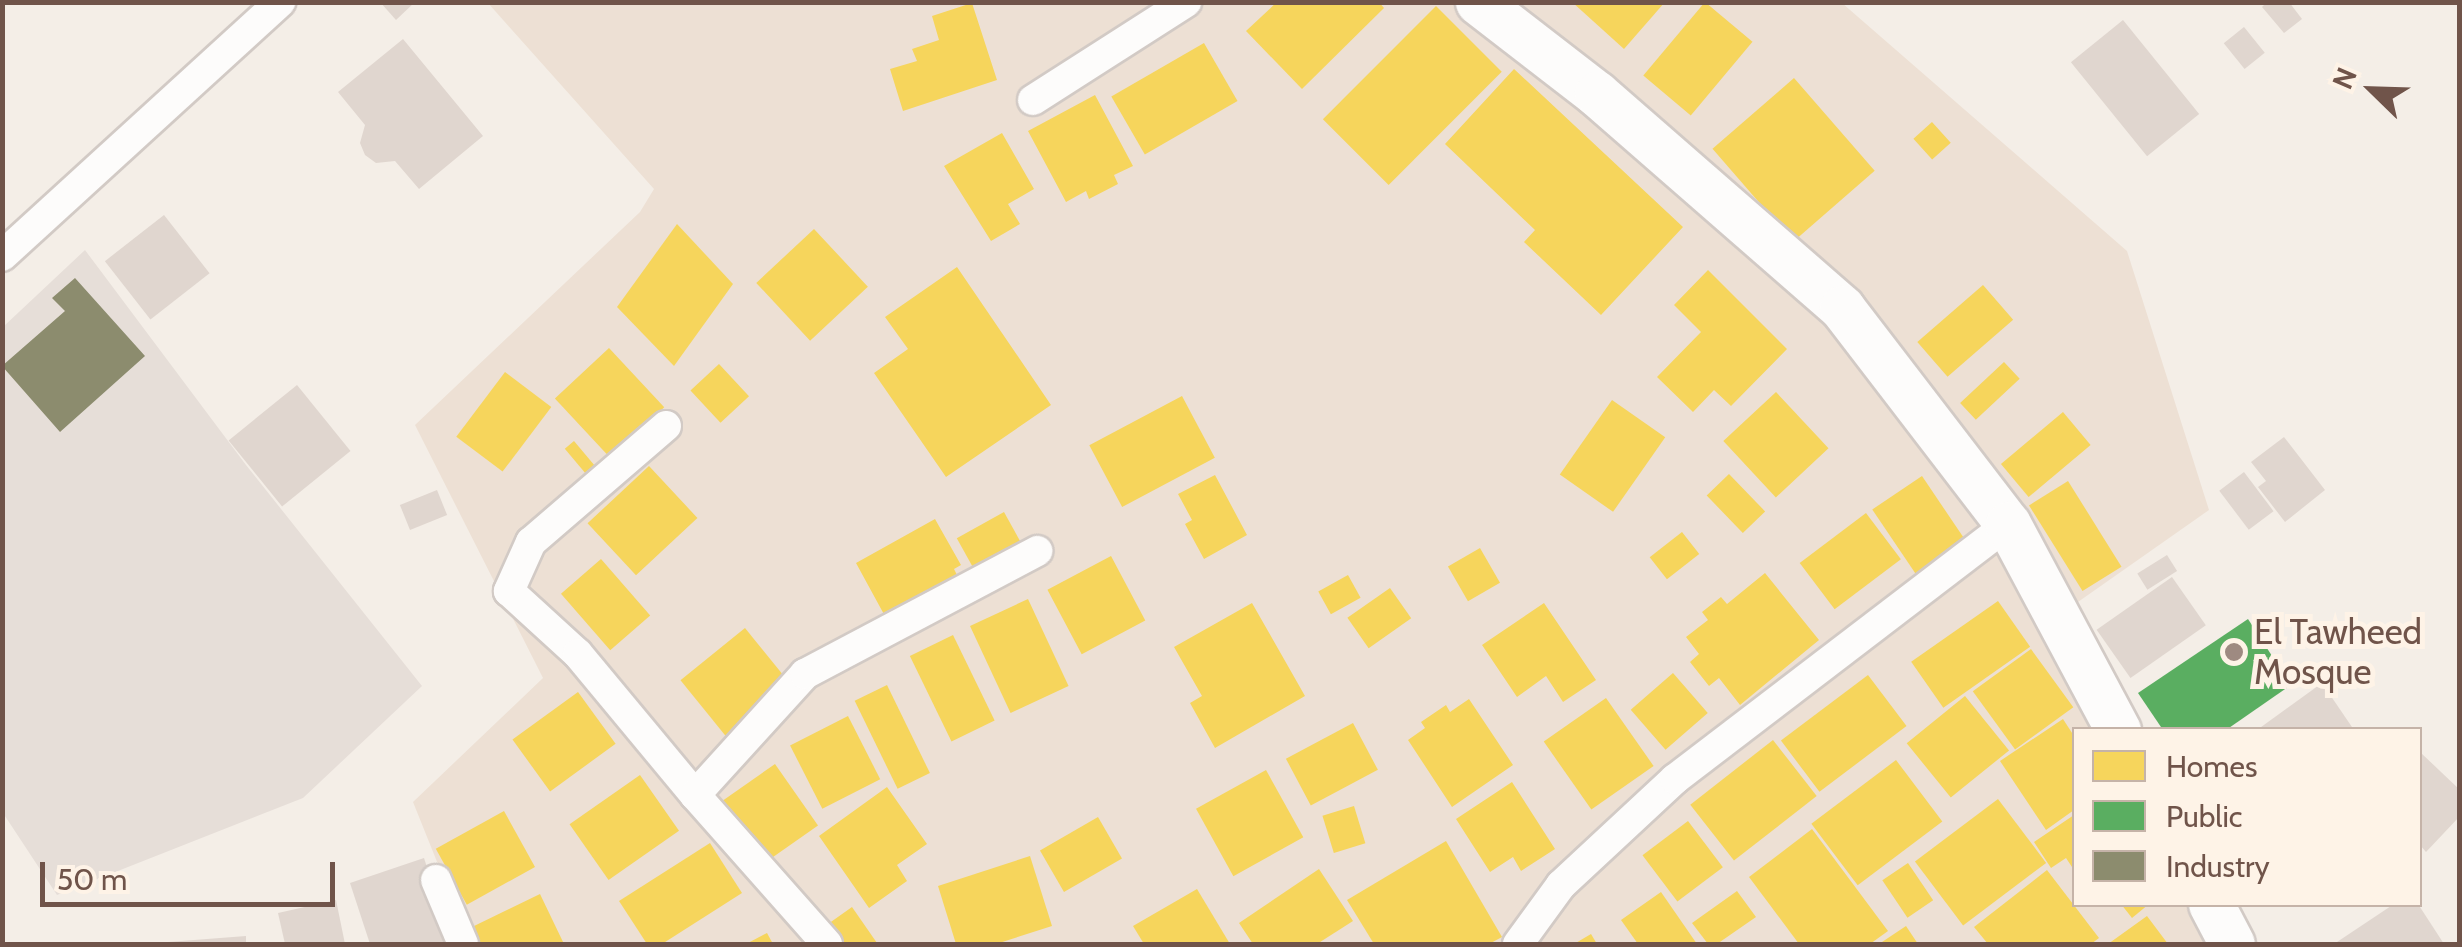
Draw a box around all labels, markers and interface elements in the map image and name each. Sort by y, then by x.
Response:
north arrow [2322,40,2422,140]
text: N [2325,63,2364,94]
place label: El Tawheed Mosque [2254,611,2422,693]
marker: El Tawheed Mosque [2223,641,2245,663]
legend [2072,727,2422,907]
text: Homes [2166,748,2257,785]
text: Public [2166,798,2242,835]
scale bar [45,842,340,904]
text: Industry [2166,848,2270,885]
text: 50 m [57,861,127,898]

